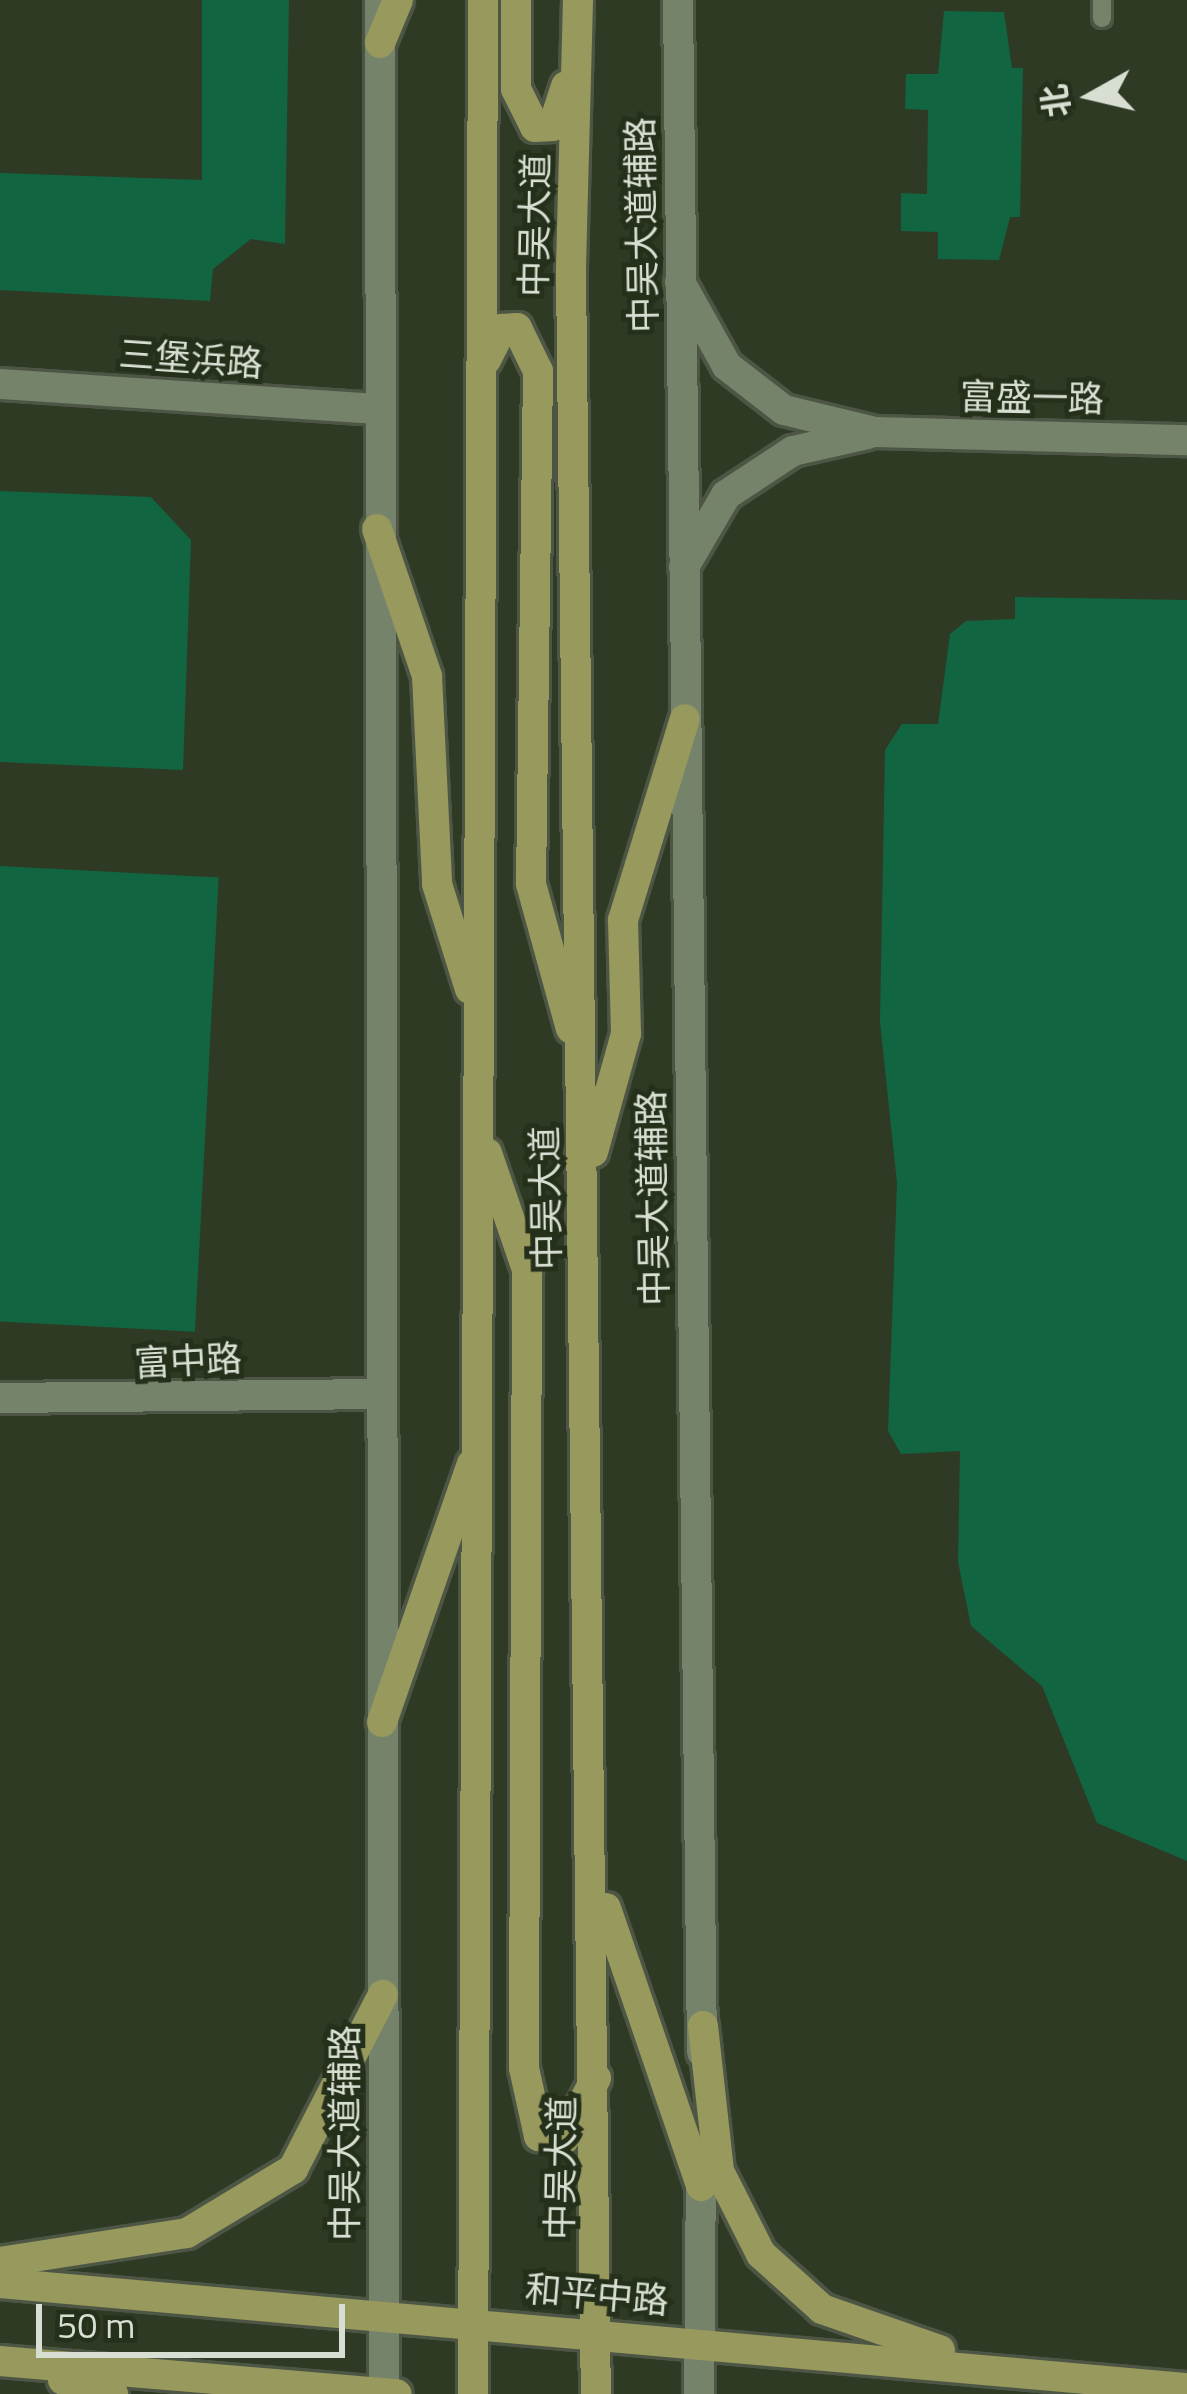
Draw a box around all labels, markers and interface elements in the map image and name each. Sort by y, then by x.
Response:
north arrow [1031,36,1151,156]
text: 北 [1028,81,1082,121]
street label: 中吴大道辅路 [618,117,664,333]
street label: 中吴大道 [511,153,557,297]
street label: 三堡浜路 [118,331,264,385]
street label: 富盛一路 [960,374,1104,420]
street label: 中吴大道辅路 [629,1090,675,1306]
street label: 中吴大道 [522,1126,568,1270]
street label: 富中路 [133,1336,243,1384]
street label: 中吴大道辅路 [322,2025,366,2241]
street label: 中吴大道 [537,2096,583,2240]
street label: 和平中路 [523,2266,671,2322]
scale bar [42,2280,351,2354]
text: 50 m [57,2297,135,2352]

